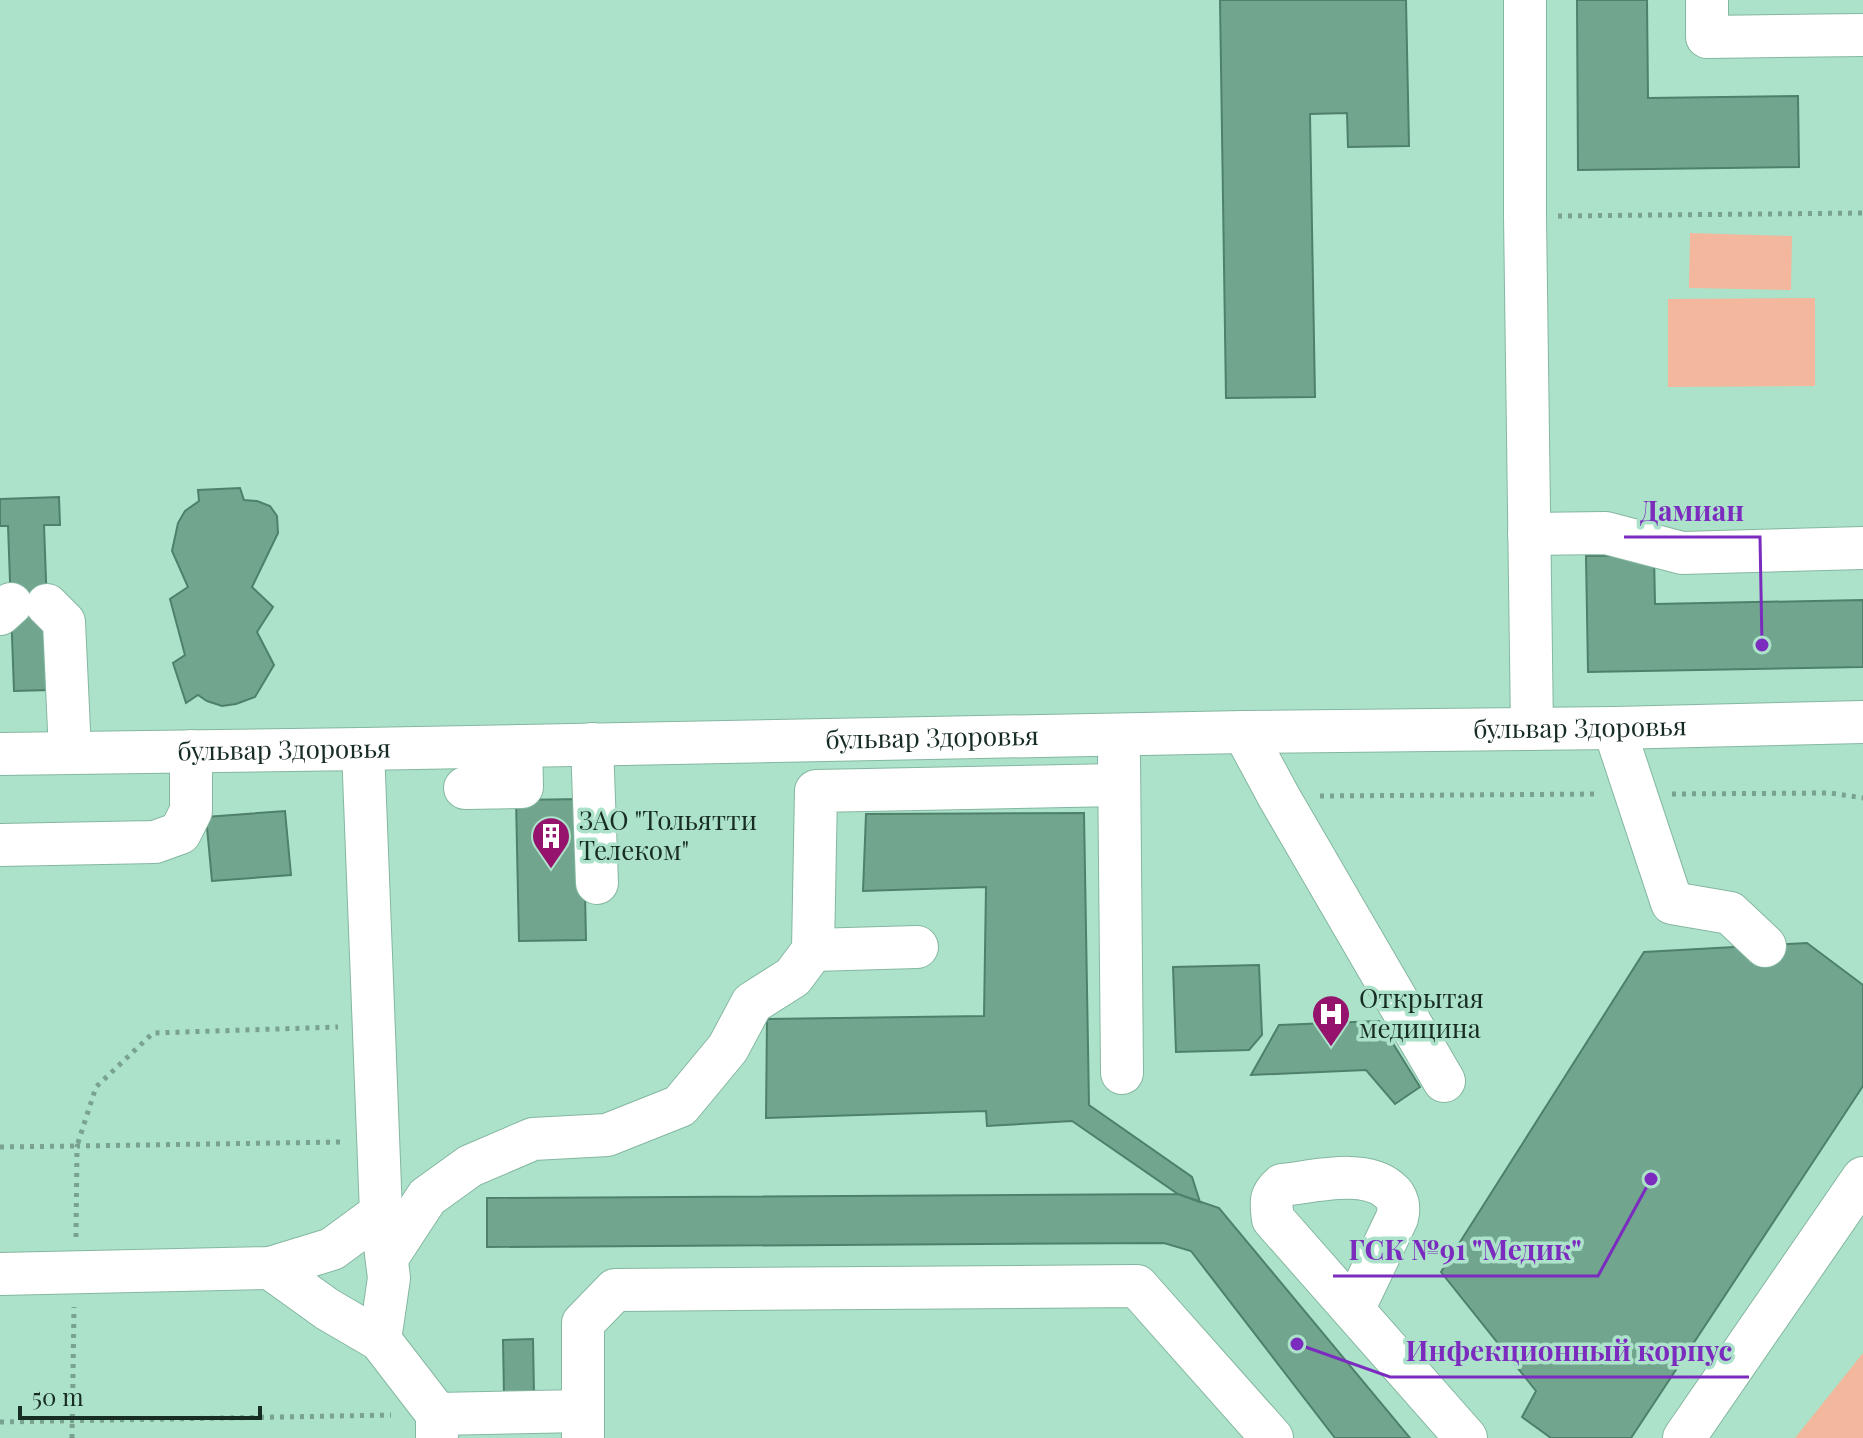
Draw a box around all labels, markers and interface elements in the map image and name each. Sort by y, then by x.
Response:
callout: Дамиан [1624,485,1760,537]
text: Дамиан [1640,491,1744,528]
street label: бульвар Здоровья [1473,707,1687,746]
street label: бульвар Здоровья [825,717,1039,756]
street label: бульвар Здоровья [177,729,391,768]
place label: ЗАО "Тольятти Телеком" [579,802,757,867]
building icon: ЗАО "Тольятти Телеком" [530,815,572,870]
place label: Открытая медицина [1359,980,1484,1045]
hospital icon: Открытая медицина [1310,993,1352,1048]
callout: ГСК №91 "Медик" [1333,1224,1598,1276]
text: ГСК №91 "Медик" [1349,1230,1581,1267]
callout: Инфекционный корпус [1390,1325,1749,1377]
text: Инфекционный корпус [1406,1331,1732,1368]
scale bar [20,1370,260,1420]
text: 50 m [32,1380,84,1412]

